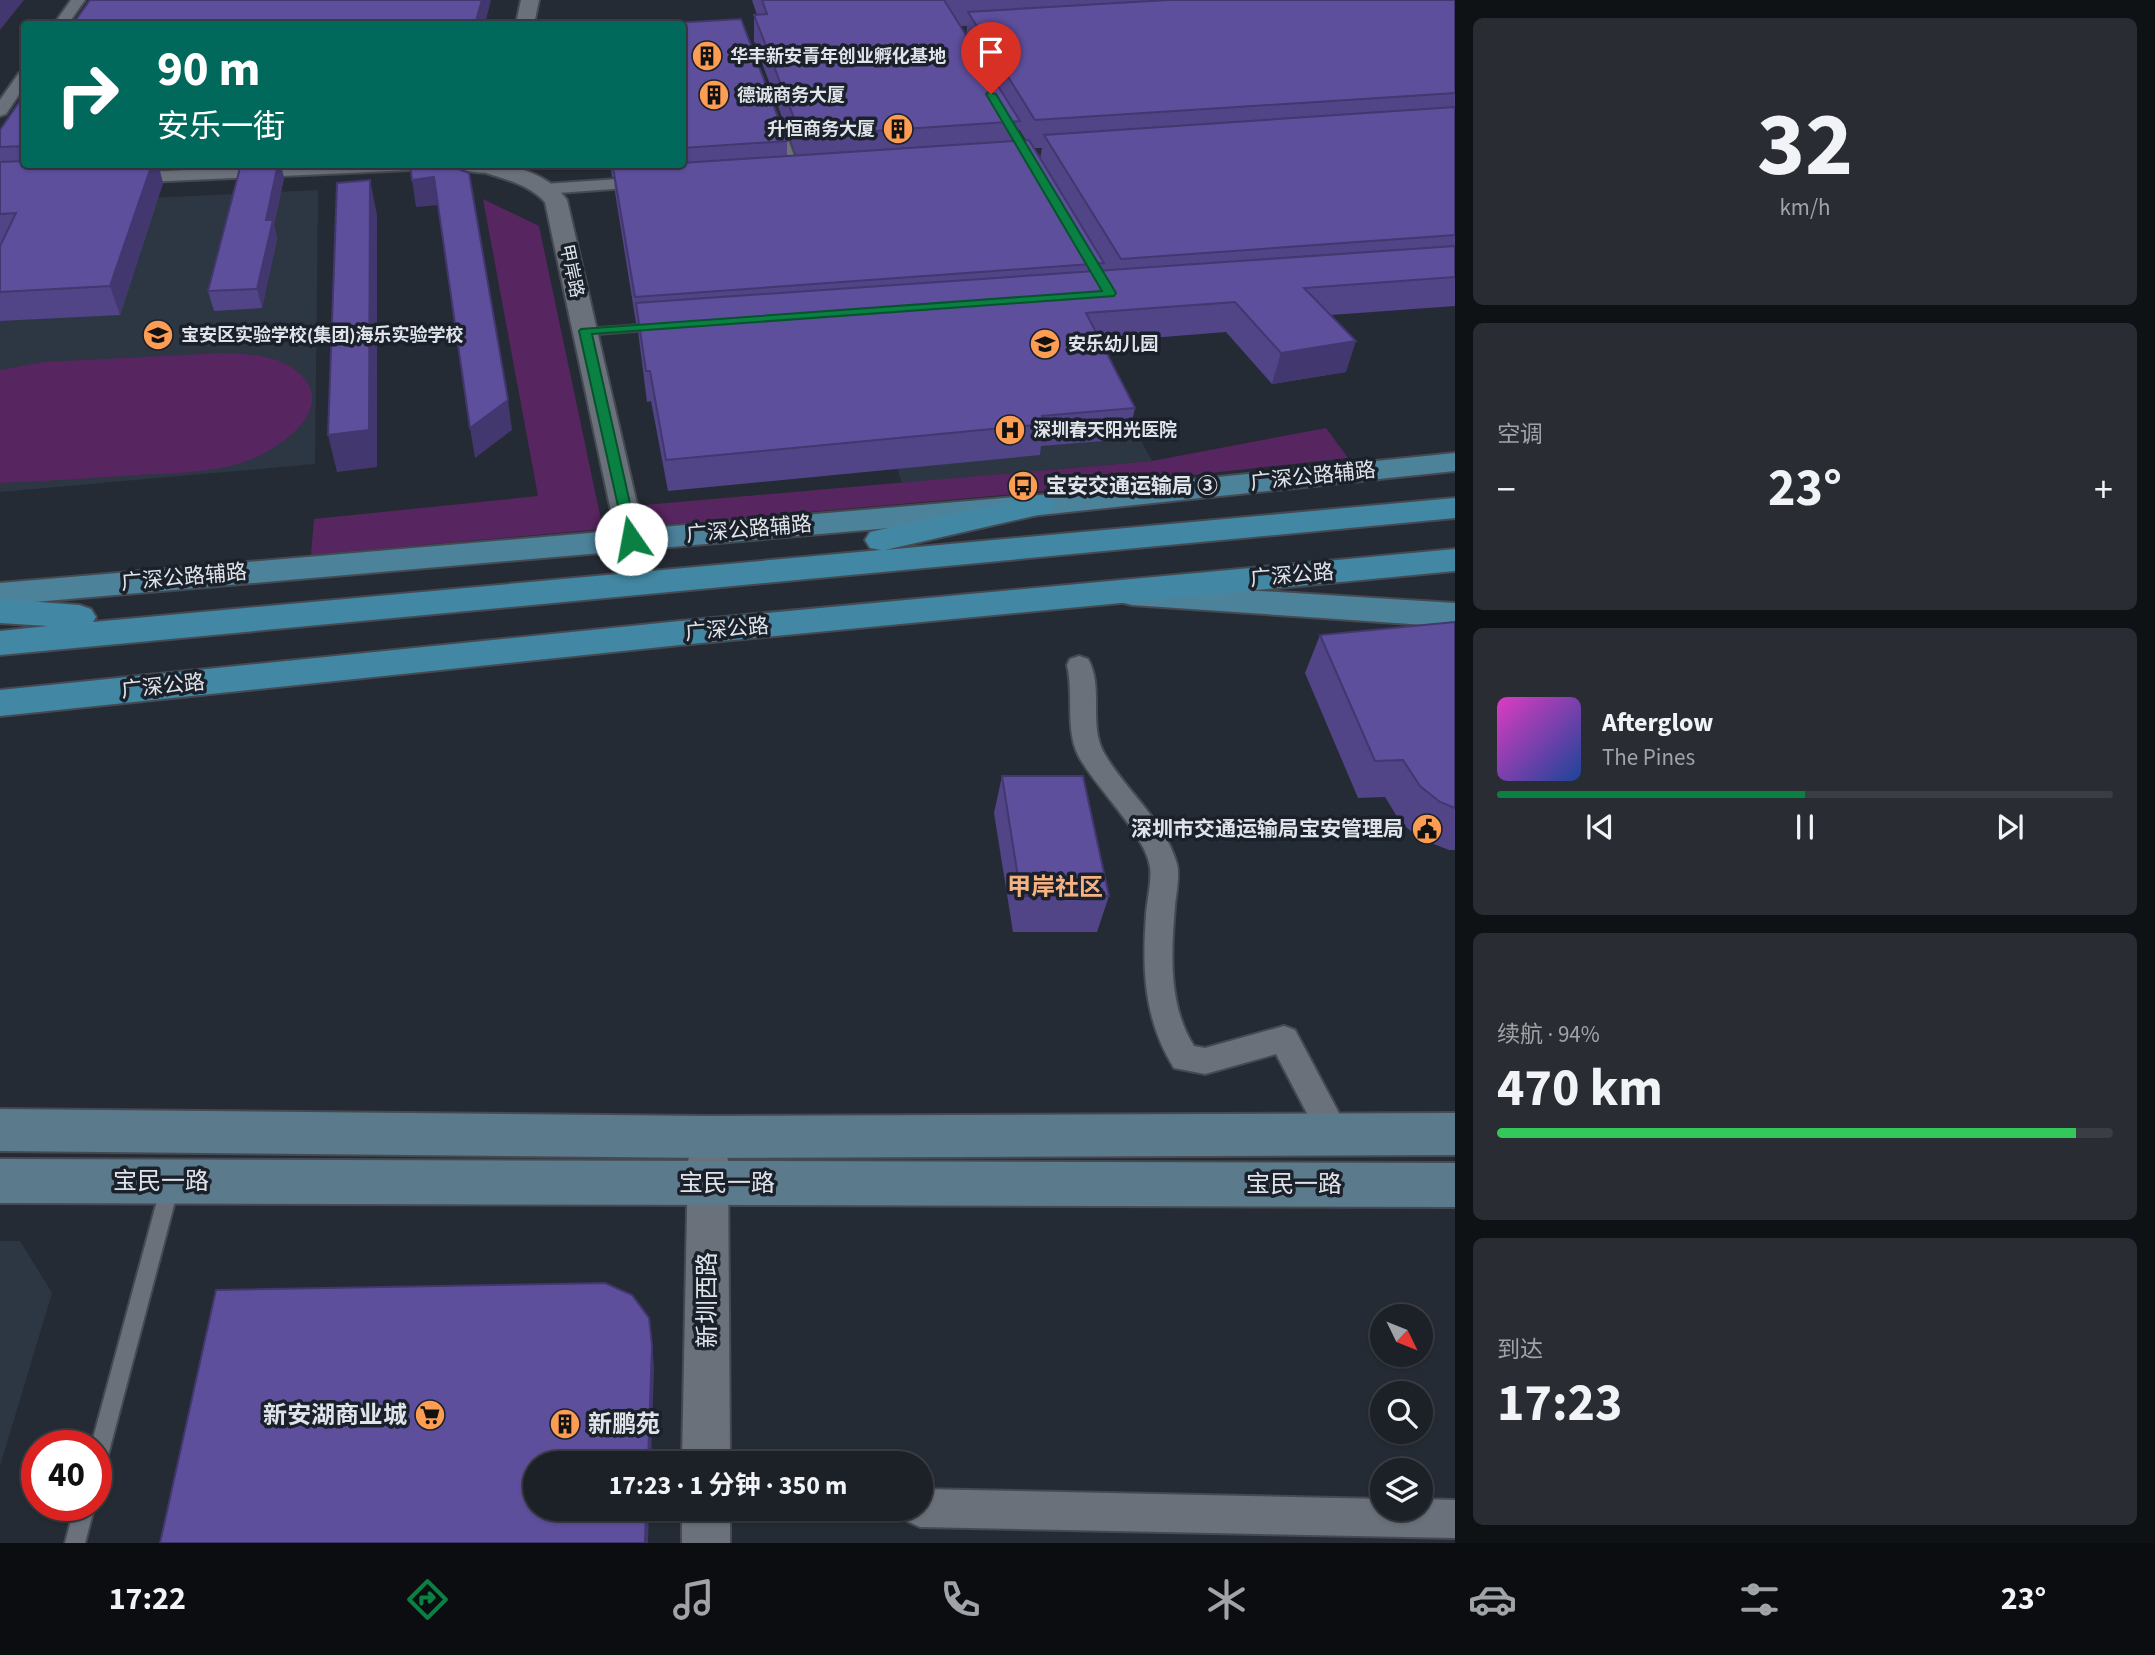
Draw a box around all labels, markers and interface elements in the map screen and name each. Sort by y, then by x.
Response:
pin [961,22,1021,94]
icon: arrive [972,33,1010,71]
text: 90 m [157,35,261,105]
building icon: 华丰新安青年创业孵化基地 [690,39,724,73]
place label: 华丰新安青年创业孵化基地 [730,44,946,69]
icon: right [42,49,133,140]
building icon: 德诚商务大厦 [697,78,731,112]
text: 32 [1757,81,1853,210]
place label: 德诚商务大厦 [737,83,845,108]
text: 安乐一街 [157,104,285,150]
building icon: 升恒商务大厦 [881,112,915,146]
place label: 升恒商务大厦 [767,117,875,142]
text: km/h [1779,191,1831,224]
street label: 甲岸路 [554,242,589,300]
school or university icon: 宝安区实验学校(集团)海乐实验学校 [141,318,175,352]
place label: 宝安区实验学校(集团)海乐实验学校 [181,323,463,348]
school or university icon: 安乐幼儿园 [1028,327,1062,361]
place label: 安乐幼儿园 [1068,332,1158,357]
hospital icon: 深圳春天阳光医院 [993,413,1027,447]
place label: 深圳春天阳光医院 [1033,418,1177,443]
text: 空调 [1497,418,1543,451]
text: 23° [1768,452,1842,526]
street label: 广深公路辅路 [1249,454,1377,498]
text: − [1497,463,1516,517]
text: + [2094,463,2113,517]
bus stop icon: 宝安交通运输局 ③ [1006,469,1040,503]
place label: 宝安交通运输局 ③ [1046,471,1218,501]
position arrow [594,502,668,576]
street label: 广深公路辅路 [685,509,813,549]
street label: 广深公路 [1249,556,1335,594]
street label: 广深公路辅路 [120,557,248,597]
street label: 广深公路 [684,610,770,648]
street label: 广深公路 [120,667,206,705]
text: Afterglow [1602,704,1713,741]
text: The Pines [1602,741,1695,774]
icon: previous [1581,808,1619,846]
icon: pause [1786,808,1824,846]
icon: next [1991,808,2029,846]
public building icon: 深圳市交通运输局宝安管理局 [1410,812,1444,846]
place label: 深圳市交通运输局宝安管理局 [1131,814,1404,844]
district label: 甲岸社区 [1007,870,1103,905]
text: 续航 · 94% [1497,1018,1600,1051]
text: 470 km [1497,1052,1663,1126]
street label: 宝民一路 [113,1164,209,1199]
street label: 宝民一路 [679,1166,775,1201]
street label: 宝民一路 [1246,1167,1342,1202]
street label: 新圳西路 [690,1252,725,1348]
north arrow [1370,1304,1433,1367]
map controls [1370,1304,1433,1521]
text: 到达 [1497,1333,1543,1366]
text: 17:23 [1497,1367,1622,1441]
button: search [1370,1381,1433,1444]
place label: 新安湖商业城 [263,1398,407,1433]
supermarket icon: 新安湖商业城 [413,1398,447,1432]
building icon: 新鹏苑 [548,1407,582,1441]
place label: 新鹏苑 [588,1407,660,1442]
speed limit sign: 40 [21,1430,112,1521]
button: layers [1370,1458,1433,1521]
text: 17:23 · 1 分钟 · 350 m [609,1467,847,1504]
icon: directions [403,1575,452,1624]
icon: music [669,1575,718,1624]
icon: phone [936,1575,985,1624]
icon: climate [1202,1575,1251,1624]
icon: car [1468,1575,1517,1624]
icon: filters [1735,1575,1784,1624]
text: 17:22 [109,1576,186,1622]
text: 23° [2001,1576,2046,1622]

